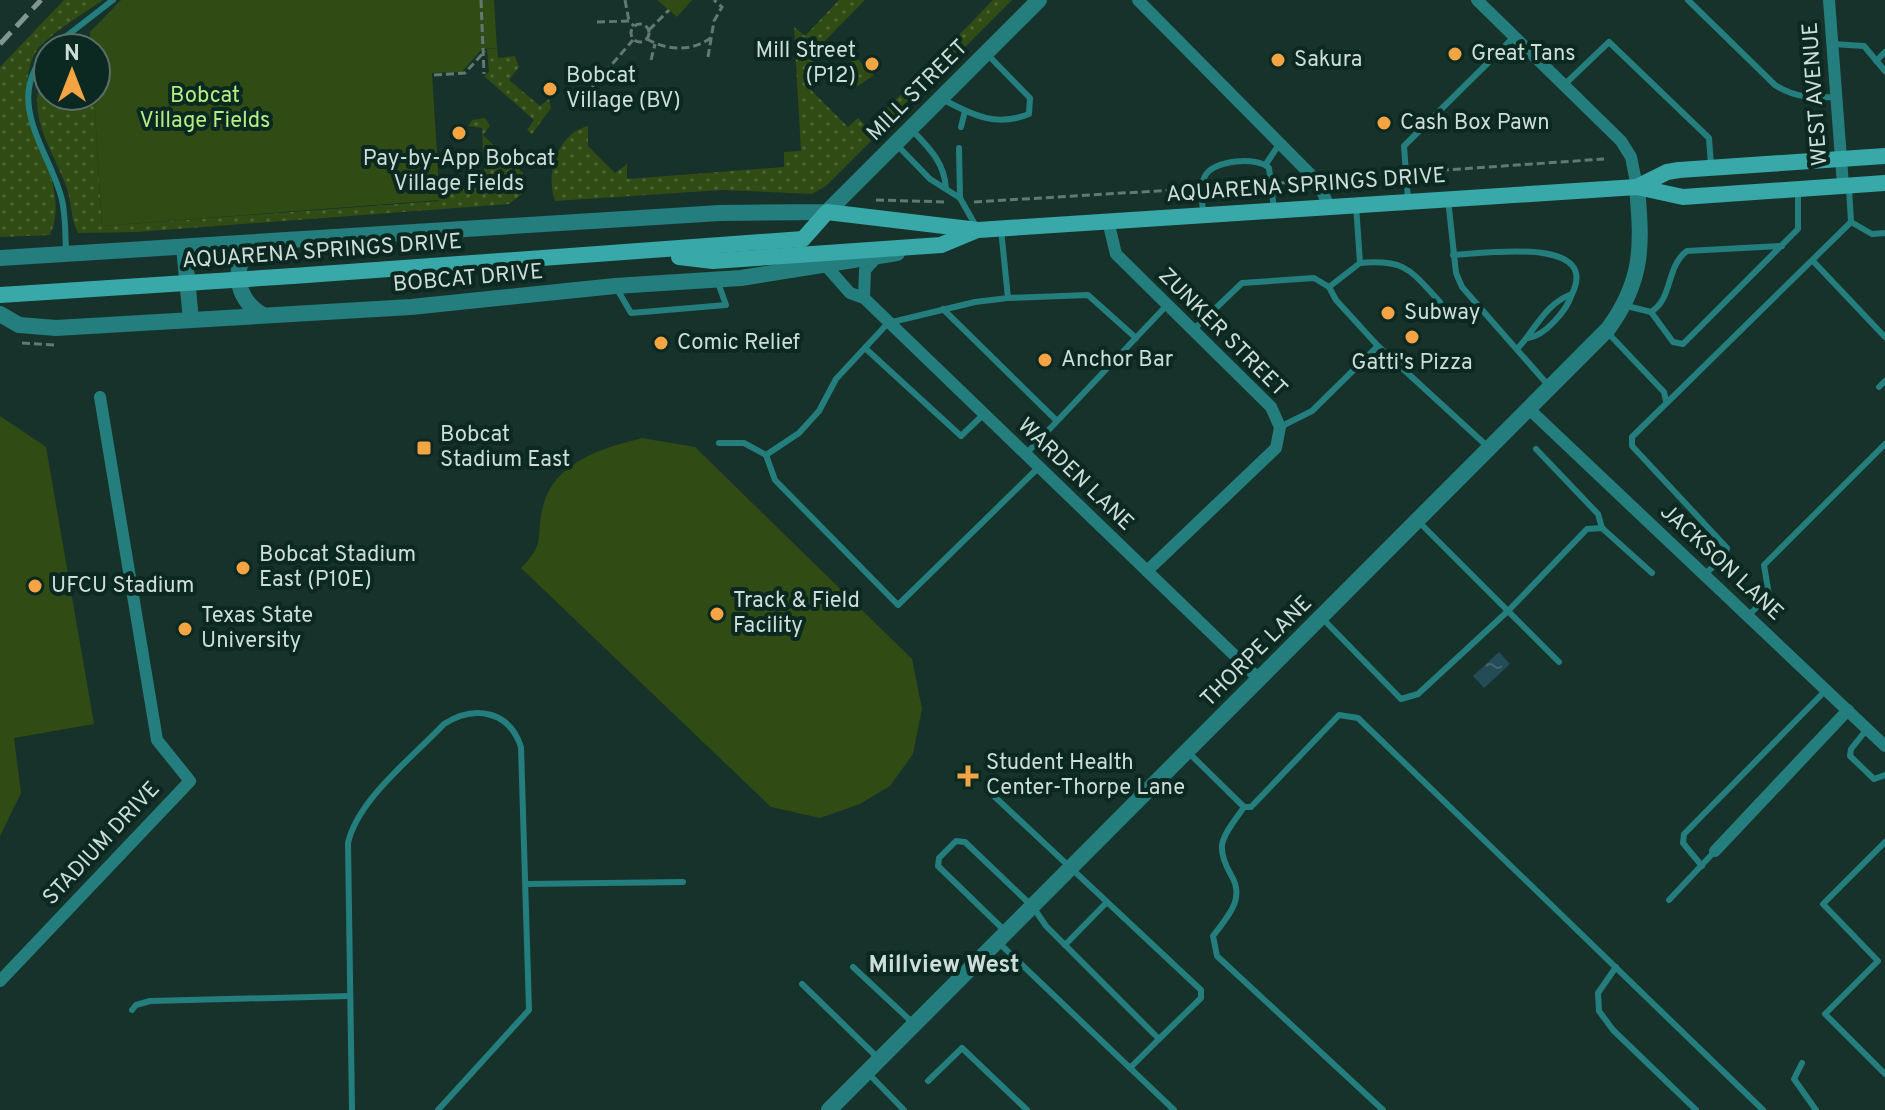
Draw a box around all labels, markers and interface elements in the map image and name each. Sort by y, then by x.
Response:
street label: WEST AVENUE [1798,21,1834,167]
north arrow [32,32,112,112]
street label: MILL STREET [862,35,974,147]
place label: Mill Street (P12) [755,38,856,90]
text: N [64,41,80,68]
place label: Great Tans [1471,41,1576,68]
marker: Great Tans [1446,45,1464,63]
place label: Sakura [1294,47,1362,74]
marker: Sakura [1269,51,1287,69]
marker: Mill Street (P12) [863,55,881,73]
place label: Bobcat Village (BV) [566,63,681,115]
marker: Bobcat Village (BV) [541,80,559,98]
park label: Bobcat Village Fields [140,83,270,135]
place label: Cash Box Pawn [1400,110,1550,137]
marker: Cash Box Pawn [1375,114,1393,132]
marker: Pay-by-App Bobcat Village Fields [450,124,468,142]
place label: Pay-by-App Bobcat Village Fields [363,146,555,198]
street label: AQUARENA SPRINGS DRIVE [1165,163,1447,209]
street label: AQUARENA SPRINGS DRIVE [181,229,463,275]
street label: BOBCAT DRIVE [392,259,544,299]
street label: ZUNKER STREET [1152,263,1292,403]
place label: Subway [1404,300,1480,327]
marker: Subway [1379,304,1397,322]
marker: Gatti's Pizza [1403,328,1421,346]
place label: Comic Relief [677,330,800,357]
marker: Comic Relief [652,334,670,352]
place label: Anchor Bar [1061,347,1174,374]
place label: Gatti's Pizza [1351,350,1473,377]
marker: Anchor Bar [1036,351,1054,369]
street label: WARDEN LANE [1011,413,1139,537]
place label: Bobcat Stadium East [440,422,570,474]
marker: Bobcat Stadium East [415,439,433,457]
street label: JACKSON LANE [1654,499,1788,627]
place label: Bobcat Stadium East (P10E) [259,542,416,594]
marker: Bobcat Stadium East (P10E) [234,559,252,577]
place label: UFCU Stadium [51,573,195,600]
marker: UFCU Stadium [26,577,44,595]
place label: Track & Field Facility [733,588,860,640]
street label: THORPE LANE [1196,591,1318,713]
place label: Texas State University [201,603,313,655]
marker: Track & Field Facility [708,605,726,623]
marker: Texas State University [176,620,194,638]
place label: Student Health Center-Thorpe Lane [986,750,1185,802]
marker: Student Health Center-Thorpe Lane [957,765,979,787]
street label: STADIUM DRIVE [38,776,166,912]
district label: Millview West [869,951,1019,981]

